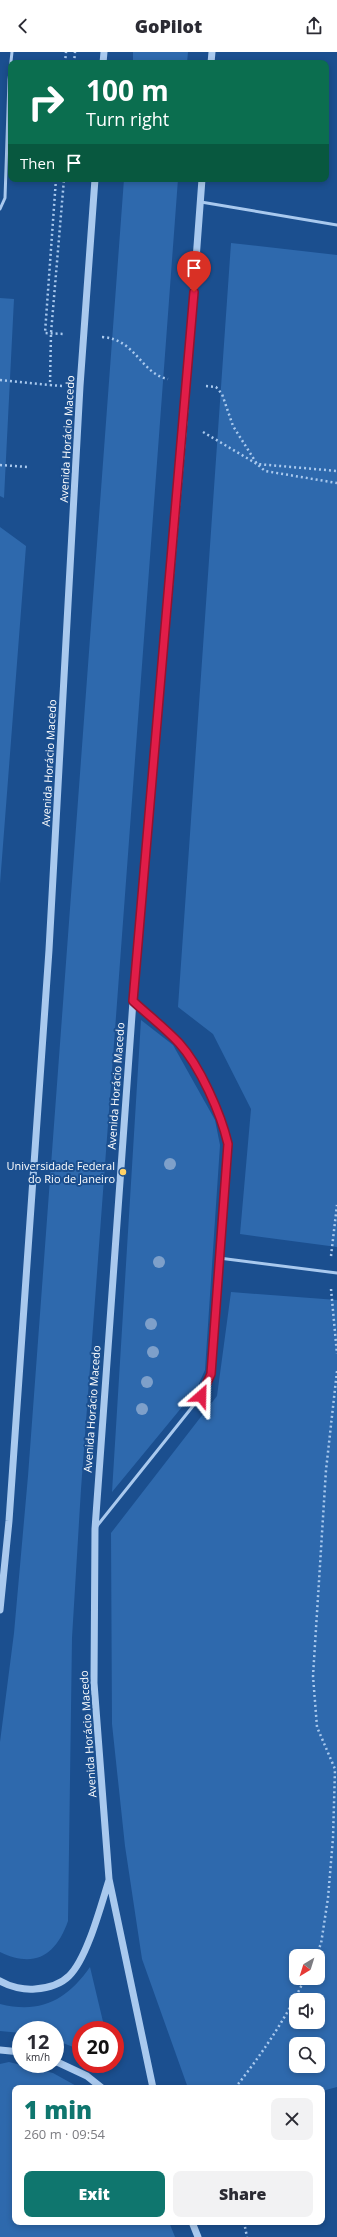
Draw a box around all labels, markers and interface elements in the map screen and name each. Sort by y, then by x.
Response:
text: GoPilot [135,14,202,38]
icon: back [12,15,34,37]
icon: share [303,15,325,37]
text: 100 m [86,71,169,109]
icon: right [20,76,72,128]
text: Turn right [86,107,169,131]
icon: arrive [63,152,85,174]
text: Then [20,153,55,173]
pin [177,251,211,292]
icon: arrive [183,257,205,279]
street label: Avenida Horácio Macedo [56,375,77,503]
street label: Avenida Horácio Macedo [38,699,59,827]
street label: Avenida Horácio Macedo [104,1021,127,1150]
place label: Universidade Federal do Rio de Janeiro [7,1158,115,1186]
marker: Universidade Federal do Rio de Janeiro [118,1167,128,1177]
street label: Avenida Horácio Macedo [80,1344,103,1473]
position arrow [180,1375,222,1417]
street label: Avenida Horácio Macedo [76,1670,99,1798]
north arrow [289,1949,325,1985]
map controls [289,1949,325,2073]
button: sound [289,1993,325,2029]
speed limit sign: 20 [72,2021,124,2073]
text: 12 [27,2028,49,2055]
button: search [289,2037,325,2073]
text: km/h [26,2050,50,2064]
text: 1 min [24,2093,92,2126]
button: close [271,2098,313,2140]
text: 260 m · 09:54 [24,2125,105,2143]
button: Exit [24,2171,165,2217]
button: Share [173,2171,313,2217]

